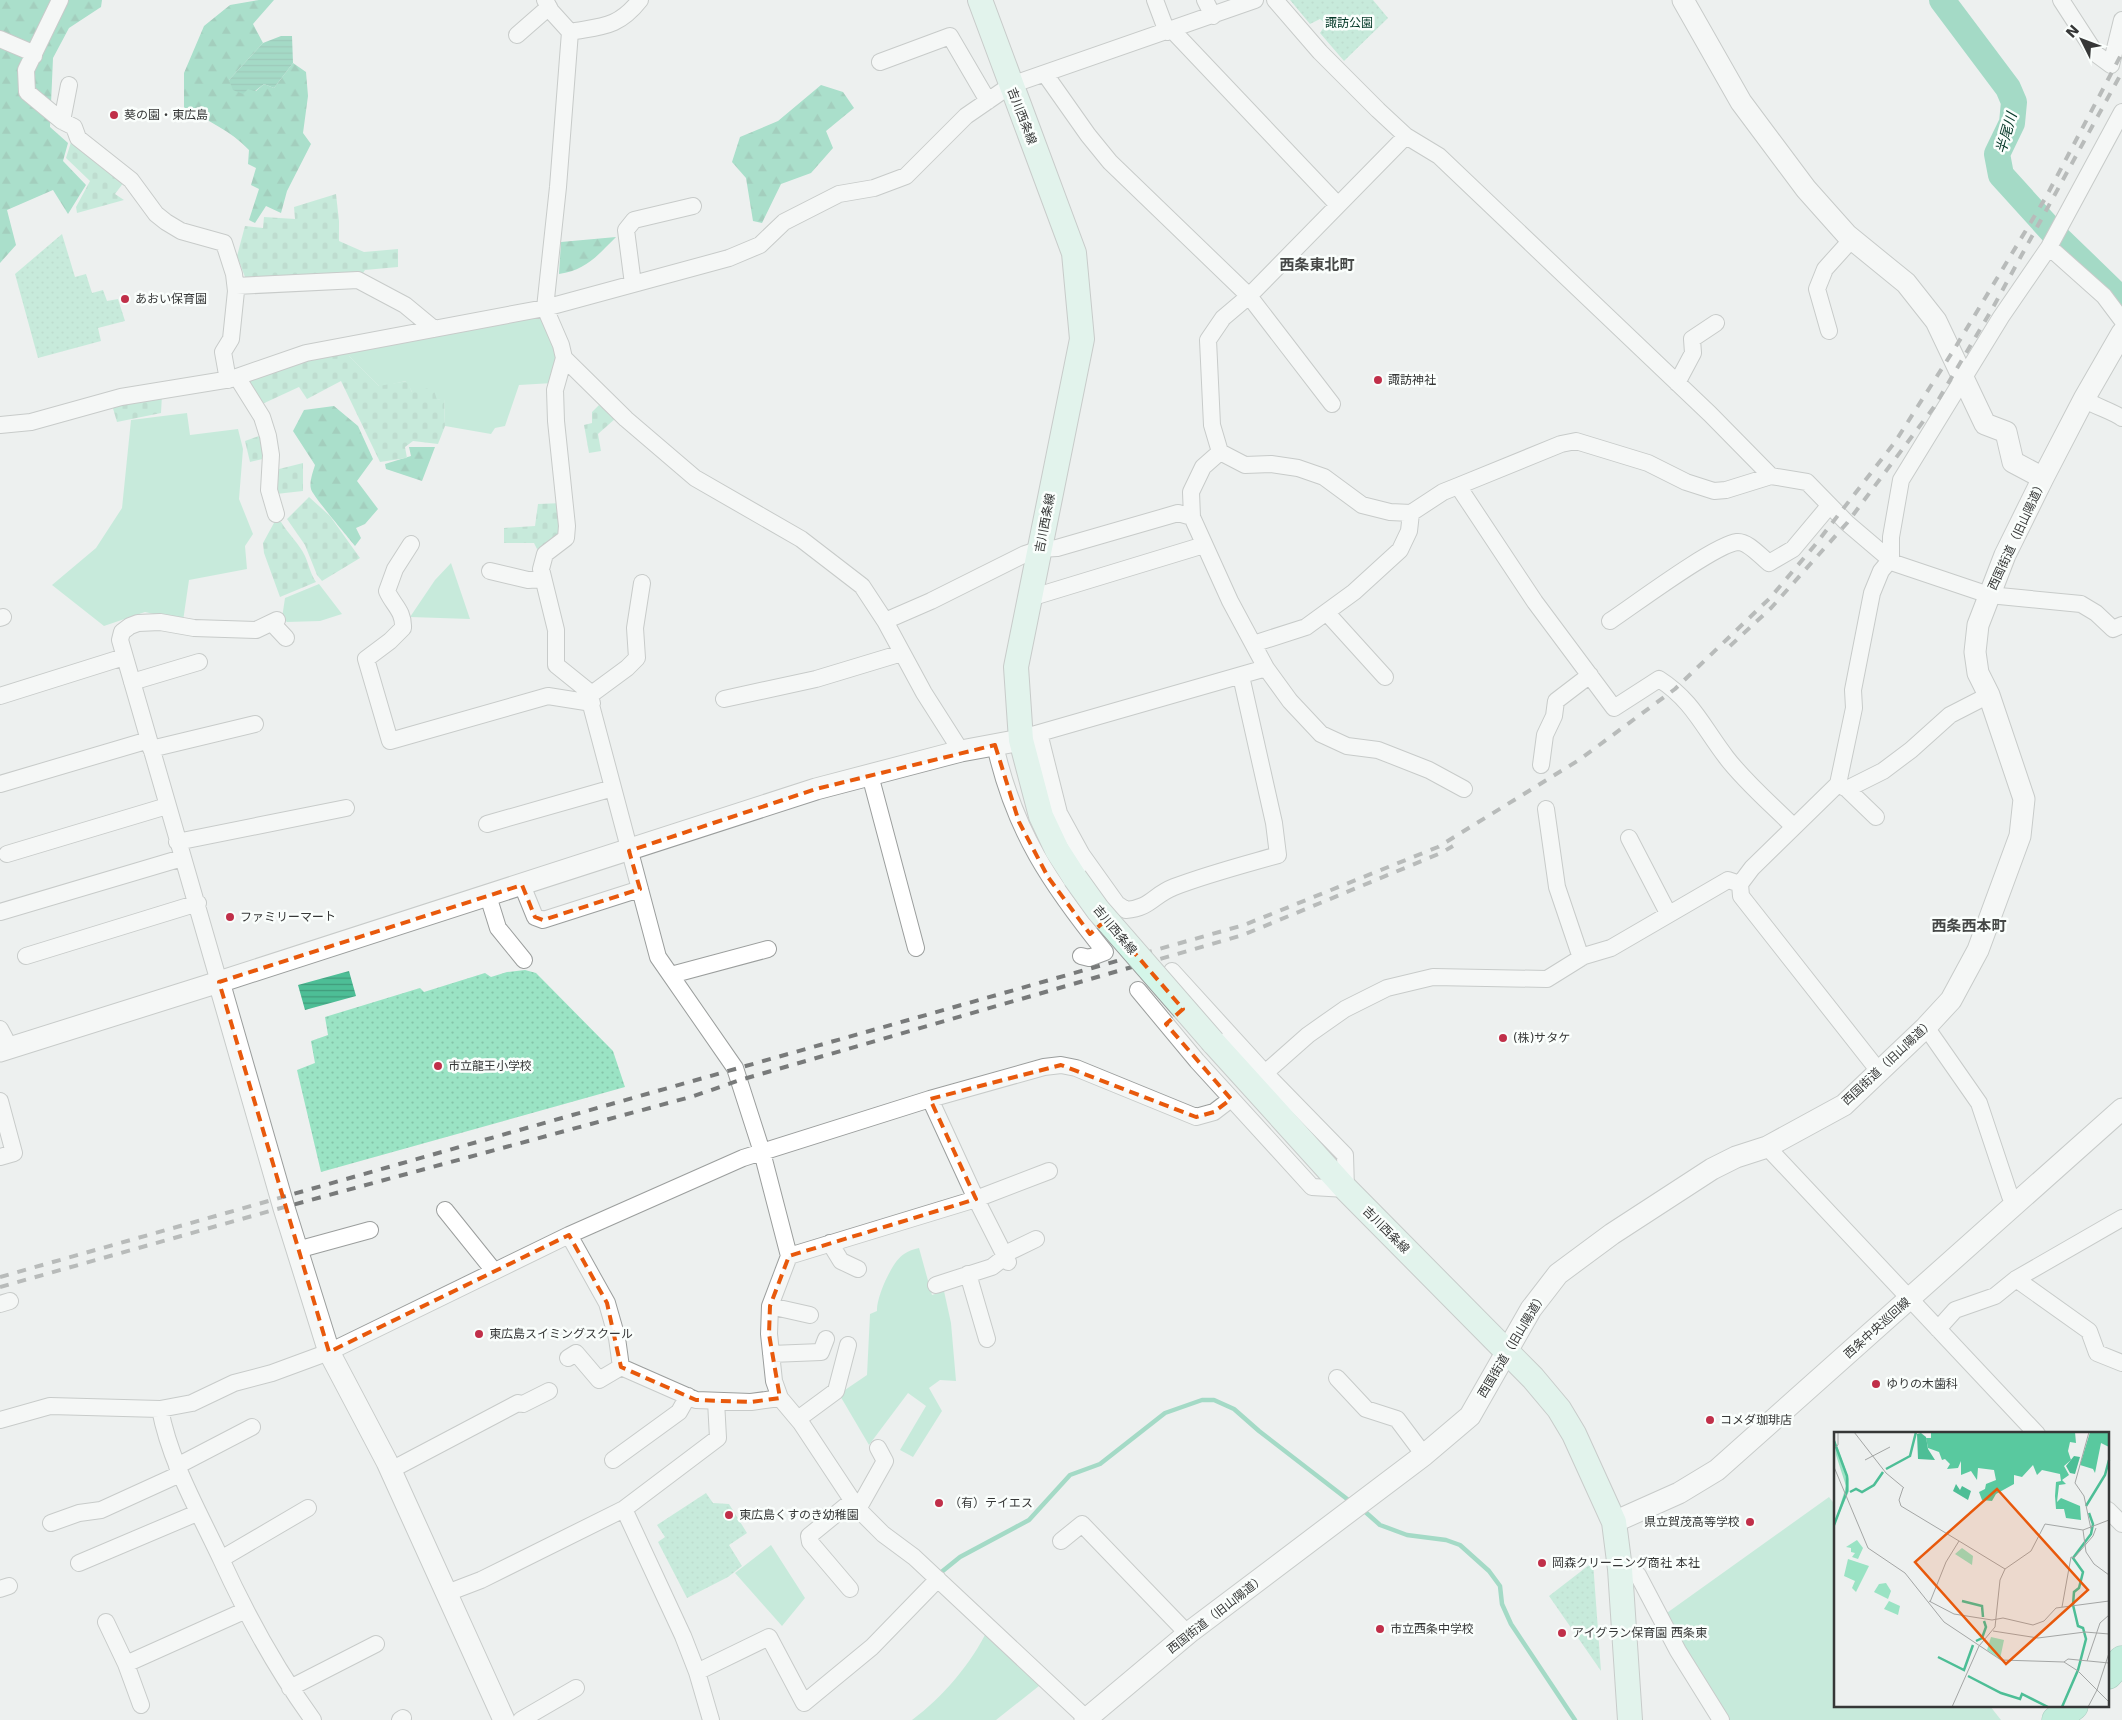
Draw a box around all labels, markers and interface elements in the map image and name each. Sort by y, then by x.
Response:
north arrow [2057,15,2107,65]
park label: 諏訪公園 [1325,16,1373,30]
text: N [2062,22,2082,41]
street label: 吉川西条線 [1005,85,1039,147]
place label: 葵の園・東広島 [124,108,208,122]
marker: 葵の園・東広島 [108,109,120,121]
water label: 半尾川 [1993,109,2020,155]
district label: 西条東北町 [1279,256,1355,274]
place label: あおい保育園 [135,292,207,306]
marker: あおい保育園 [119,293,131,305]
place label: 諏訪神社 [1388,373,1436,387]
marker: 諏訪神社 [1372,374,1384,386]
street label: 西国街道（旧山陽道） [1985,478,2049,592]
street label: 吉川西条線 [1032,492,1058,554]
street label: 吉川西条線 [1090,903,1140,957]
place label: ファミリーマート [240,910,336,924]
marker: ファミリーマート [224,911,236,923]
district label: 西条西本町 [1931,917,2007,935]
street label: 西国街道（旧山陽道） [1839,1016,1937,1108]
place label: (株)サタケ [1513,1031,1570,1045]
marker: (株)サタケ [1497,1032,1509,1044]
place label: 市立龍王小学校 [448,1059,532,1073]
marker: 市立龍王小学校 [432,1060,444,1072]
street label: 吉川西条線 [1360,1204,1412,1256]
street label: 西国街道（旧山陽道） [1475,1290,1549,1400]
street label: 西条中央巡回線 [1841,1295,1913,1361]
place label: 東広島スイミングスクール [489,1327,633,1341]
marker: 東広島スイミングスクール [473,1328,485,1340]
place label: ゆりの木歯科 [1886,1377,1958,1391]
marker: ゆりの木歯科 [1870,1378,1882,1390]
place label: コメダ珈琲店 [1720,1413,1792,1427]
marker: コメダ珈琲店 [1704,1414,1716,1426]
inset map [1834,1432,2110,1708]
place label: （有）テイエス [949,1496,1033,1510]
marker: （有）テイエス [933,1497,945,1509]
place label: 東広島くすのき幼稚園 [739,1508,859,1522]
marker: 東広島くすのき幼稚園 [723,1509,735,1521]
place label: 県立賀茂高等学校 [1644,1515,1740,1529]
marker: 県立賀茂高等学校 [1744,1516,1756,1528]
place label: 岡森クリーニング商社 本社 [1552,1556,1700,1570]
marker: 岡森クリーニング商社 本社 [1536,1557,1548,1569]
street label: 西国街道（旧山陽道） [1164,1572,1268,1656]
place label: 市立西条中学校 [1390,1622,1474,1636]
marker: 市立西条中学校 [1374,1623,1386,1635]
place label: アイグラン保育園 西条東 [1572,1626,1707,1640]
marker: アイグラン保育園 西条東 [1556,1627,1568,1639]

